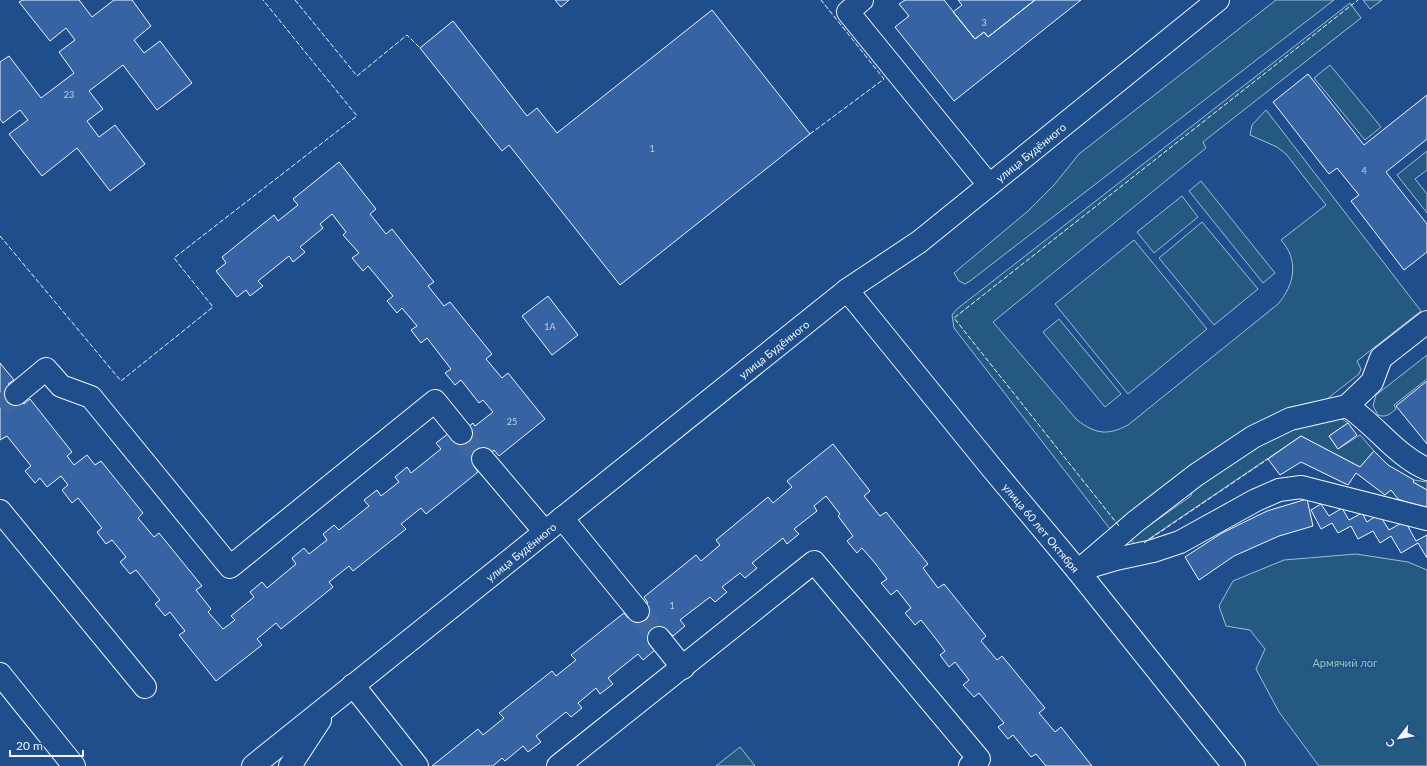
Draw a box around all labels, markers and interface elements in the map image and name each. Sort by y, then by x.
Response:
house number: 3 [981,17,987,28]
house number: 23 [64,89,74,100]
street label: улица Будённого [993,120,1068,184]
house number: 1 [649,143,655,154]
house number: 4 [1361,165,1367,176]
street label: улица Будённого [736,317,811,381]
house number: 1А [544,321,557,332]
house number: 25 [507,416,517,427]
street label: улица 60 лет Октября [1001,480,1083,575]
street label: улица Будённого [483,519,558,584]
house number: 1 [669,600,675,611]
park label: Армячий лог [1312,656,1378,669]
north arrow [1379,718,1419,758]
scale bar [10,732,83,758]
text: С [1382,736,1397,750]
text: 20 m [16,738,43,753]

